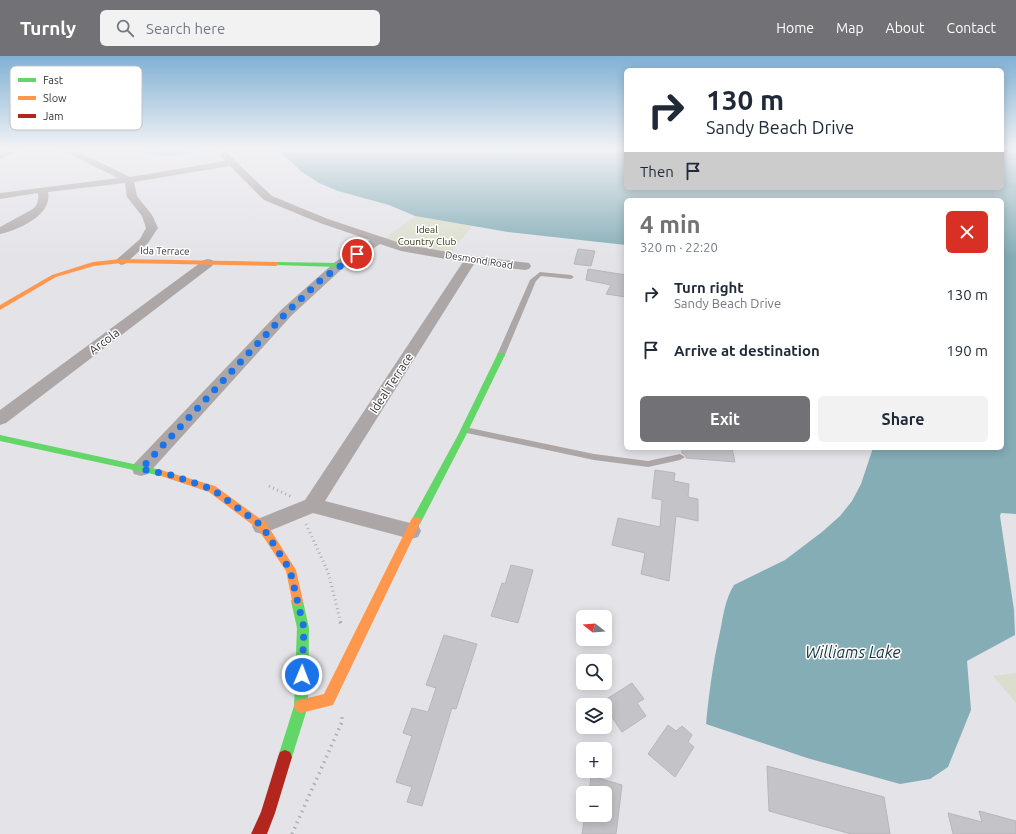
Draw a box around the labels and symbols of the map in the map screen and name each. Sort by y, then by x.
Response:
legend [10,66,142,130]
text: Fast [43,74,64,86]
text: Slow [43,92,67,104]
text: Jam [43,110,64,122]
park label: Ideal Country Club [398,224,457,247]
pin [340,237,374,271]
street label: Ida Terrace [140,245,190,257]
street label: Desmond Road [444,249,514,271]
street label: Arcola [86,326,122,356]
street label: Ideal Terrace [367,351,415,415]
north arrow [576,610,612,646]
water label: Williams Lake [805,643,901,661]
position arrow [281,654,323,696]

